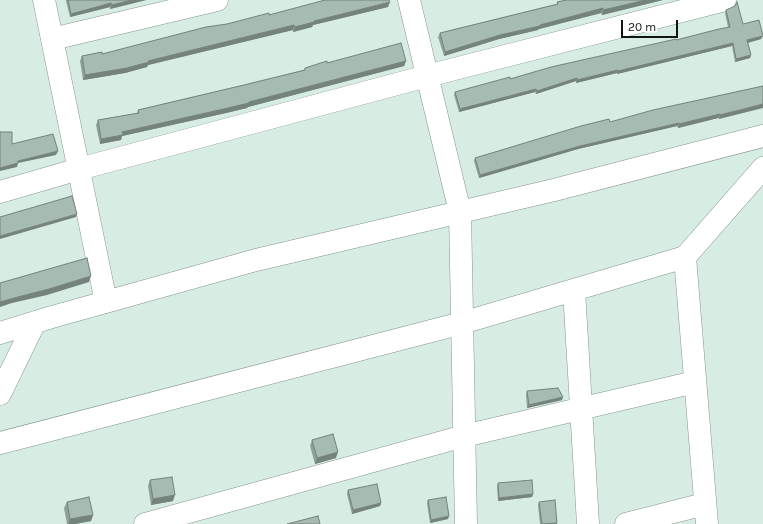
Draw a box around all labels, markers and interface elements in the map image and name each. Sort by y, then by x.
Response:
scale bar [623,12,680,38]
text: 20 m [628,20,656,34]

